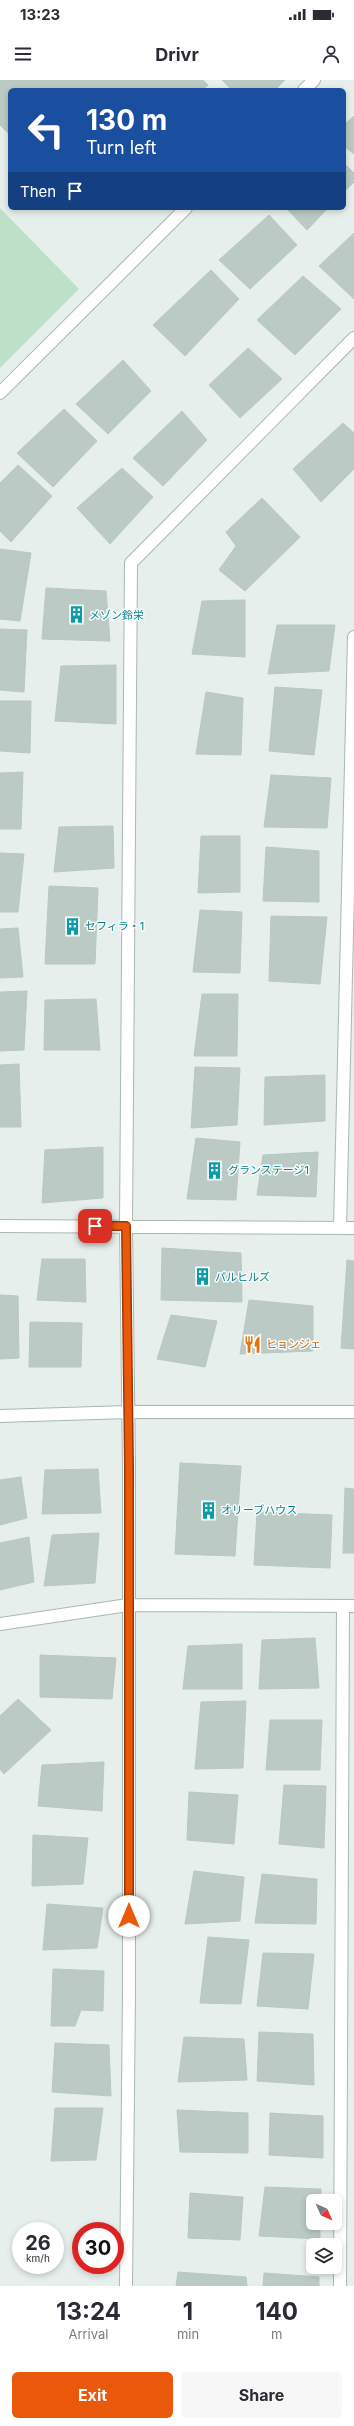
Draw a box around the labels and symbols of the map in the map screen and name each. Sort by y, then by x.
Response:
building icon: メゾン鈴栄 [66,605,86,625]
place label: メゾン鈴栄 [89,608,144,622]
building icon: セフィラ・1 [62,916,82,936]
place label: セフィラ・1 [85,919,144,933]
building icon: グランステージ1 [205,1160,225,1180]
place label: グランステージ1 [228,1163,309,1177]
pin [78,1209,112,1243]
building icon: パルヒルズ [192,1267,212,1287]
place label: パルヒルズ [215,1270,270,1284]
restaurant icon: ヒョンジェ [243,1334,263,1354]
place label: ヒョンジェ [266,1337,321,1351]
building icon: オリーブハウス [198,1500,218,1520]
place label: オリーブハウス [221,1503,297,1517]
position arrow [108,1895,150,1937]
north arrow [306,2194,342,2230]
speed limit sign: 30 [72,2222,124,2274]

